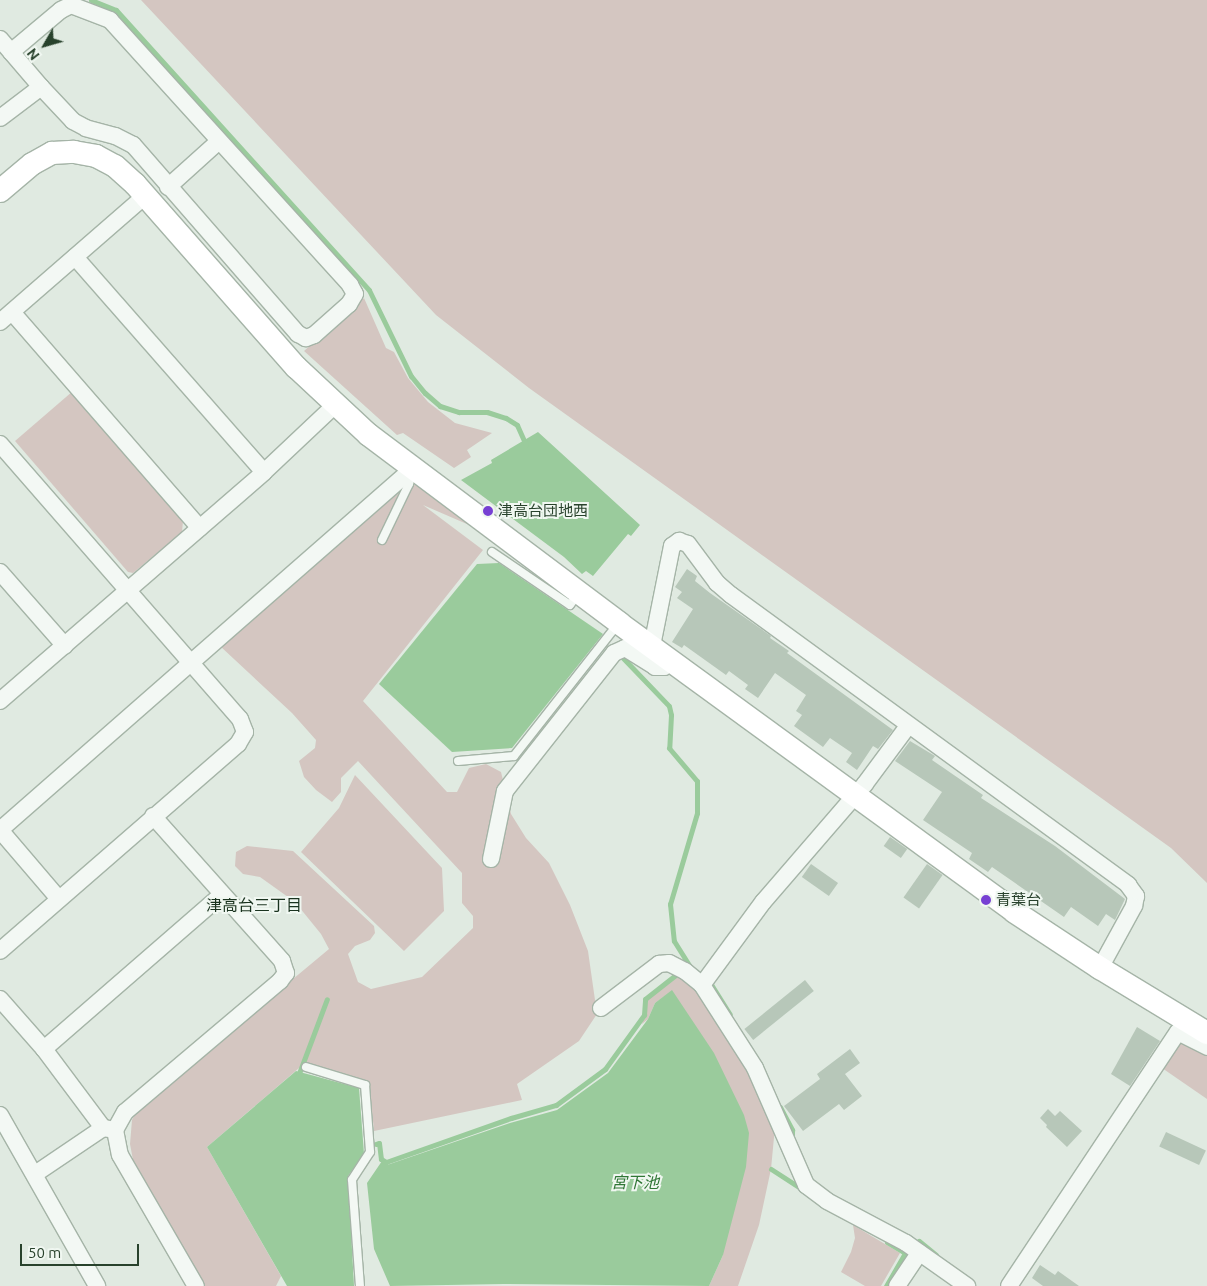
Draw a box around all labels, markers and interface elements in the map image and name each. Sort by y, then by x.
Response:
north arrow [20,20,70,70]
text: N [24,45,43,63]
place label: 津高台団地西 [498,502,588,520]
marker: 津高台団地西 [482,505,494,517]
place label: 青葉台 [996,891,1041,909]
marker: 青葉台 [980,894,992,906]
district label: 津高台三丁目 [206,895,302,915]
water label: 宮下池 [611,1172,659,1192]
scale bar [22,1234,141,1266]
text: 50 m [28,1244,61,1261]

